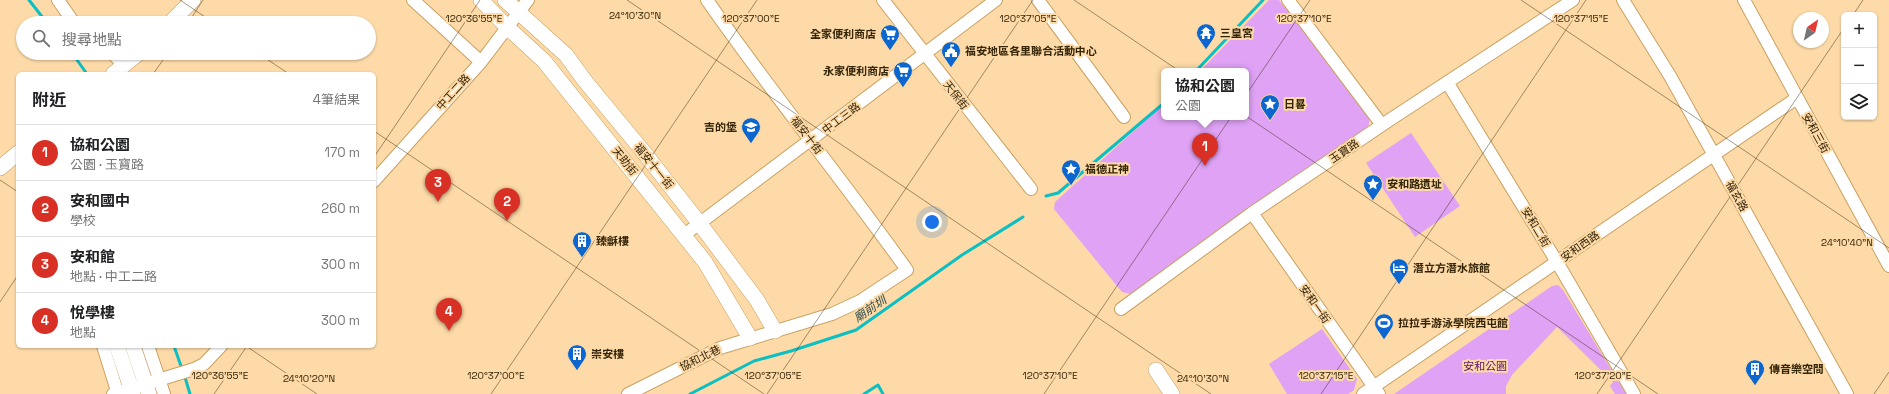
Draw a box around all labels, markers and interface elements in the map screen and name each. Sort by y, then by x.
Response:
text: 24°10'30"N [609,9,661,22]
text: 120°36'55"E [446,12,503,25]
text: 120°37'00"E [722,12,780,25]
text: 120°37'05"E [1000,12,1057,25]
text: 120°37'10"E [1276,12,1332,25]
text: 120°37'15"E [1554,12,1609,25]
north arrow [1793,12,1829,48]
map controls [1841,12,1877,120]
button: + [1841,12,1877,48]
search box [16,16,376,60]
temple icon: 三皇宮 [1195,22,1217,50]
supermarket icon: 全家便利商店 [879,23,901,51]
place label: 三皇宮 [1220,26,1253,40]
icon: search [30,27,52,49]
place label: 全家便利商店 [810,27,876,41]
text: 搜尋地點 [62,30,122,49]
public building icon: 福安地區各里聯合活動中心 [940,40,962,68]
place label: 福安地區各里聯合活動中心 [965,44,1097,58]
button: − [1841,48,1877,84]
supermarket icon: 永家便利商店 [892,60,914,88]
place label: 永家便利商店 [823,64,889,78]
popup [1161,68,1249,120]
street label: 中工二路 [433,71,473,113]
text: 協和公園 [1175,76,1235,95]
street label: 天保街 [940,78,972,112]
button: layers [1841,84,1877,120]
text: 附近 [32,89,66,111]
text: 4筆結果 [313,91,360,108]
place icon: 日晷 [1259,93,1281,121]
text: 公園 [1175,97,1201,114]
place label: 日晷 [1284,97,1306,111]
street label: 中工三路 [819,99,863,137]
street label: 安和三街 [1799,110,1833,156]
street label: 福安十街 [788,113,826,157]
school or university icon: 吉的堡 [740,116,762,144]
place label: 吉的堡 [704,120,737,134]
pin: 1 [1192,133,1218,166]
text: 協和公園 [70,135,130,154]
street label: 玉寶路 [1326,136,1362,166]
street label: 福安十一街 [631,140,677,192]
text: 1 [42,144,48,161]
text: 170 m [324,144,360,161]
street label: 天助街 [609,144,641,178]
text: 公園 · 玉寶路 [70,156,144,173]
place icon: 福德正神 [1060,158,1082,186]
place label: 福德正神 [1085,162,1129,176]
pin: 3 [425,169,451,202]
place icon: 安和路遺址 [1362,173,1384,201]
place label: 安和路遺址 [1387,177,1442,191]
street label: 福玄路 [1723,178,1751,214]
pin: 2 [494,188,520,221]
text: 安和國中 [70,191,130,210]
text: 2 [41,200,49,217]
text: 260 m [321,200,360,217]
street label: 安和二街 [1519,205,1553,249]
text: 學校 [70,212,96,229]
your location [922,212,942,232]
street label: 安和西路 [1558,228,1602,264]
building icon: 臻龢樓 [571,230,593,258]
place label: 臻龢樓 [596,234,629,248]
text: 24°10'40"N [1821,236,1873,249]
text: 安和館 [70,247,115,266]
text: 3 [41,256,49,273]
text: 300 m [321,256,360,273]
hotel icon: 潛立方潛水旅館 [1388,257,1410,285]
place label: 潛立方潛水旅館 [1413,261,1490,275]
text: 地點 · 中工二路 [70,268,157,285]
street label: 安和一街 [1297,282,1333,326]
water label: 廟前圳 [851,291,891,326]
pin: 4 [436,298,462,331]
text: 悅學樓 [70,303,115,322]
text: 4 [41,312,49,329]
text: 300 m [321,312,360,329]
sports icon: 拉拉手游泳學院西屯館 [1373,312,1395,340]
place label: 拉拉手游泳學院西屯館 [1398,316,1508,330]
text: 地點 [70,324,96,341]
street label: 協和北巷 [677,342,723,374]
building icon: 崇安樓 [566,343,588,371]
place label: 崇安樓 [591,347,624,361]
building icon: 傳音樂空間 [1744,358,1766,386]
park label: 安和公園 [1463,359,1507,373]
place label: 傳音樂空間 [1769,362,1824,376]
text: 120°36'55"E [192,369,249,382]
text: 120°37'00"E [467,369,525,382]
text: 120°37'05"E [745,369,802,382]
text: 120°37'10"E [1022,369,1078,382]
text: 120°37'15"E [1299,369,1354,382]
text: 120°37'20"E [1575,369,1632,382]
text: 24°10'20"N [283,372,335,385]
text: 24°10'30"N [1177,372,1229,385]

